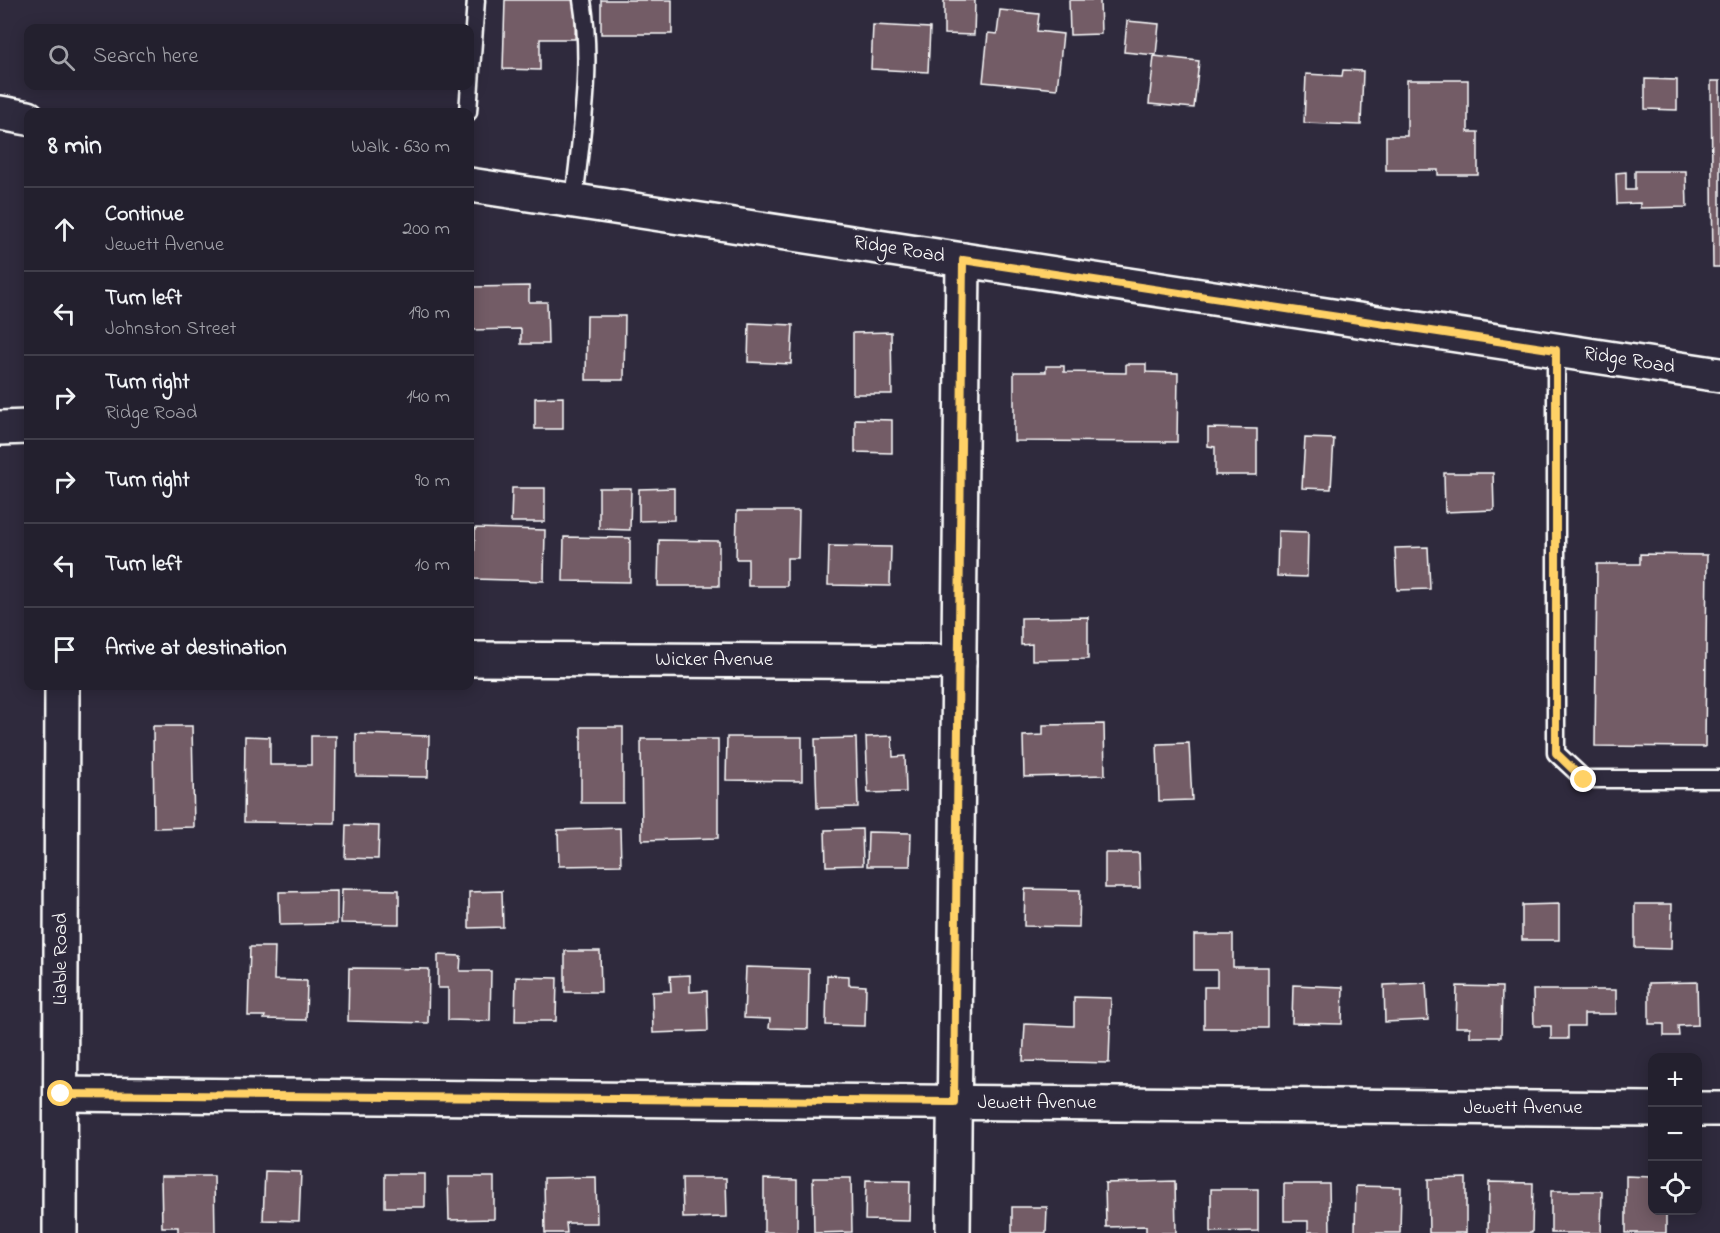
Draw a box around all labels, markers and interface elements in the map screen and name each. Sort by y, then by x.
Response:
search box [24,24,474,90]
icon: search [45,41,78,74]
text: Search here [93,41,198,73]
text: 8 min [48,128,102,166]
text: Walk · 630 m [351,133,450,162]
text: Continue [105,199,184,231]
icon: ahead [48,213,81,246]
text: 200 m [402,215,450,244]
street label: Ridge Road [851,228,947,273]
text: Jewett Avenue [105,231,224,260]
text: Turn left [105,283,182,315]
icon: left [48,297,81,330]
text: 190 m [408,299,450,328]
text: Johnston Street [105,315,236,344]
street label: Ridge Road [1581,339,1677,384]
text: Turn right [105,367,190,399]
icon: right [48,381,81,414]
text: 140 m [406,383,450,412]
text: Ridge Road [105,399,197,428]
icon: right [48,465,81,498]
text: Turn right [105,465,190,497]
text: 90 m [415,467,450,496]
icon: left [48,549,81,582]
text: Turn left [105,549,182,581]
text: 10 m [414,551,450,580]
icon: arrive [48,633,81,666]
text: Arrive at destination [105,633,287,665]
street label: Wicker Avenue [655,646,773,675]
route end [1570,766,1596,792]
street label: Liable Road [47,913,76,1005]
map controls [1648,1053,1702,1215]
button: + [1648,1053,1702,1107]
route start [47,1080,73,1106]
street label: Jewett Avenue [977,1089,1097,1118]
street label: Jewett Avenue [1463,1094,1583,1123]
button: − [1648,1107,1702,1161]
button: locate [1648,1161,1702,1215]

